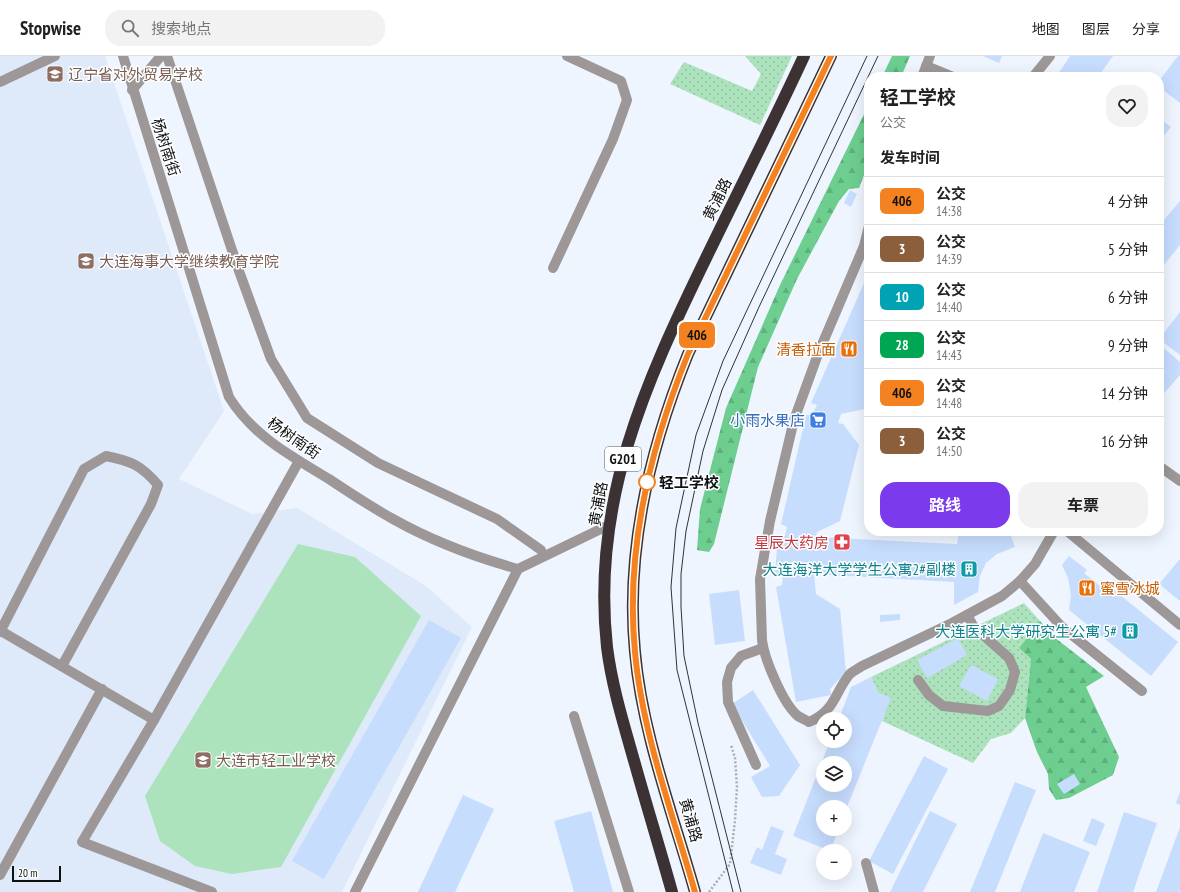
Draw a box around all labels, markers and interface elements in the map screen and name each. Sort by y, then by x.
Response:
search box [105,10,385,46]
text: Stopwise [20,16,81,40]
icon: search [119,17,141,39]
text: 搜索地点 [151,19,211,38]
text: 地图 [1032,20,1060,38]
text: 图层 [1082,20,1110,38]
text: 分享 [1132,20,1160,38]
school or university icon: 辽宁省对外贸易学校 [45,64,65,84]
place label: 辽宁省对外贸易学校 [68,65,203,84]
text: 轻工学校 [880,85,956,109]
button: heart [1106,85,1148,127]
text: 公交 [880,114,906,131]
street label: 杨树南街 [148,116,184,178]
text: 发车时间 [880,148,940,167]
street label: 黄浦路 [699,175,735,223]
text: 公交 [936,184,966,203]
text: 406 [892,192,912,210]
text: 4 分钟 [1108,192,1148,211]
text: 14:38 [936,203,962,220]
text: 公交 [936,232,966,251]
text: 3 [899,240,905,258]
text: 5 分钟 [1108,240,1148,259]
school or university icon: 大连海事大学继续教育学院 [76,251,96,271]
text: 14:39 [936,251,962,268]
place label: 大连海事大学继续教育学院 [99,252,279,271]
text: 公交 [936,280,966,299]
text: 10 [895,288,909,306]
text: 6 分钟 [1108,288,1148,307]
text: 14:40 [936,299,962,316]
line badge: 406 [674,322,720,348]
text: 406 [687,326,707,344]
text: 公交 [936,328,966,347]
text: 28 [895,336,909,354]
text: 9 分钟 [1108,336,1148,355]
restaurant icon: 清香拉面 [839,339,859,359]
place label: 清香拉面 [776,340,836,359]
text: 14:43 [936,347,962,364]
text: 公交 [936,376,966,395]
text: 406 [892,384,912,402]
text: 14 分钟 [1101,384,1148,403]
text: 14:48 [936,395,962,412]
supermarket icon: 小雨水果店 [808,410,828,430]
place label: 小雨水果店 [730,411,805,430]
street label: 杨树南街 [264,413,324,463]
text: 公交 [936,424,966,443]
text: 3 [899,432,905,450]
text: 16 分钟 [1101,432,1148,451]
text: 14:50 [936,443,962,460]
road number: G201 [605,447,641,471]
marker: 轻工学校 [638,473,656,491]
place label: 轻工学校 [659,473,719,492]
street label: 黄浦路 [585,480,611,528]
button: 路线 [880,482,1010,528]
button: 车票 [1018,482,1148,528]
pharmacy icon: 星辰大药房 [832,532,852,552]
place label: 星辰大药房 [754,533,829,552]
building icon: 大连海洋大学学生公寓2#副楼 [959,559,979,579]
place label: 大连海洋大学学生公寓2#副楼 [762,560,956,579]
restaurant icon: 蜜雪冰城 [1077,578,1097,598]
place label: 蜜雪冰城 [1100,579,1160,598]
building icon: 大连医科大学研究生公寓 5# [1120,621,1140,641]
place label: 大连医科大学研究生公寓 5# [935,622,1117,641]
map controls [816,712,852,880]
button: locate [816,712,852,748]
school or university icon: 大连市轻工业学校 [193,750,213,770]
place label: 大连市轻工业学校 [216,751,336,770]
button: layers [816,756,852,792]
street label: 黄浦路 [676,796,706,844]
button: + [816,800,852,836]
button: − [816,844,852,880]
scale bar [12,864,61,883]
text: 20 m [18,866,37,880]

